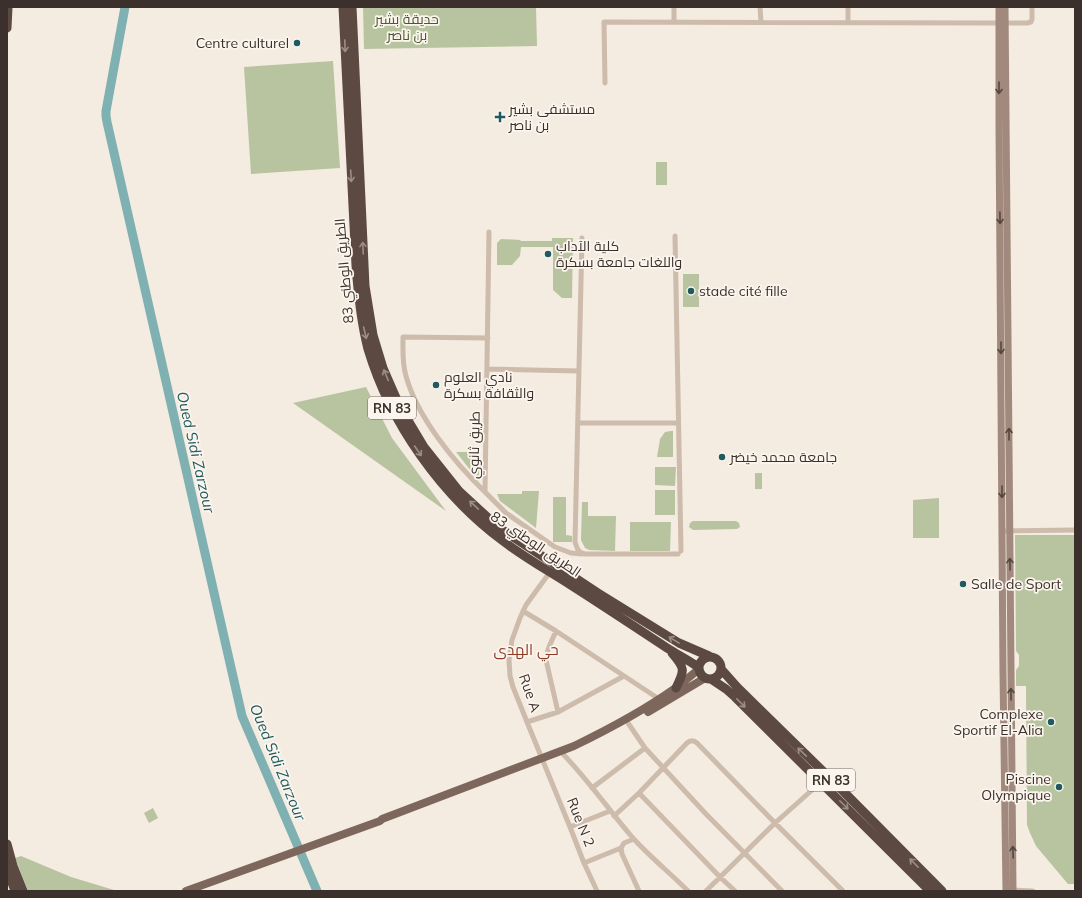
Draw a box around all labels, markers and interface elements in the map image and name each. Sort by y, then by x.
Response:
park label: حديقة بشير بن ناصر [374,10,439,44]
place label: Centre culturel [196,34,289,52]
marker: Centre culturel [292,38,302,48]
one-way arrow [341,39,348,52]
one-way arrow [995,81,1003,94]
place label: مستشفى بشير بن ناصر [508,100,595,134]
marker: مستشفى بشير بن ناصر [494,111,506,123]
one-way arrow [347,169,354,182]
one-way arrow [996,211,1004,224]
street label: الطريق الوطني 83 [330,217,361,324]
place label: كلية الآداب واللغات جامعة بسكرة [556,237,682,271]
one-way arrow [360,242,367,255]
marker: كلية الآداب واللغات جامعة بسكرة [543,249,553,259]
place label: stade cité fille [699,282,788,300]
marker: stade cité fille [686,286,696,296]
one-way arrow [361,326,369,339]
one-way arrow [997,341,1005,354]
place label: نادي العلوم والثقافة بسكرة [444,368,534,402]
one-way arrow [382,369,389,381]
marker: نادي العلوم والثقافة بسكرة [431,380,441,390]
water label: Oued Sidi Zarzour [173,389,219,515]
road number: RN 83 [368,397,416,419]
street label: طريق ثانوي [464,411,487,479]
one-way arrow [1005,428,1013,441]
one-way arrow [414,445,422,456]
place label: جامعة محمد خيضر [729,448,837,466]
marker: جامعة محمد خيضر [717,452,727,462]
one-way arrow [998,485,1006,498]
one-way arrow [469,500,479,510]
street label: الطريق الوطني 83 [486,507,585,583]
one-way arrow [1006,558,1014,571]
place label: Salle de Sport [971,575,1061,593]
marker: Salle de Sport [958,579,968,589]
one-way arrow [669,636,680,644]
district label: حي الهدى [493,640,559,662]
street label: Rue A [515,671,545,715]
one-way arrow [1007,688,1015,701]
one-way arrow [736,698,746,708]
water label: Oued Sidi Zarzour [246,701,310,824]
place label: Complexe Sportif El-Alia [953,705,1043,739]
marker: Complexe Sportif El-Alia [1046,717,1056,727]
one-way arrow [797,747,807,757]
road number: RN 83 [807,769,855,791]
place label: Piscine Olympique [981,770,1051,804]
marker: Piscine Olympique [1054,782,1064,792]
street label: Rue N 2 [563,795,599,849]
one-way arrow [839,800,849,810]
one-way arrow [1009,846,1017,859]
one-way arrow [909,858,919,868]

